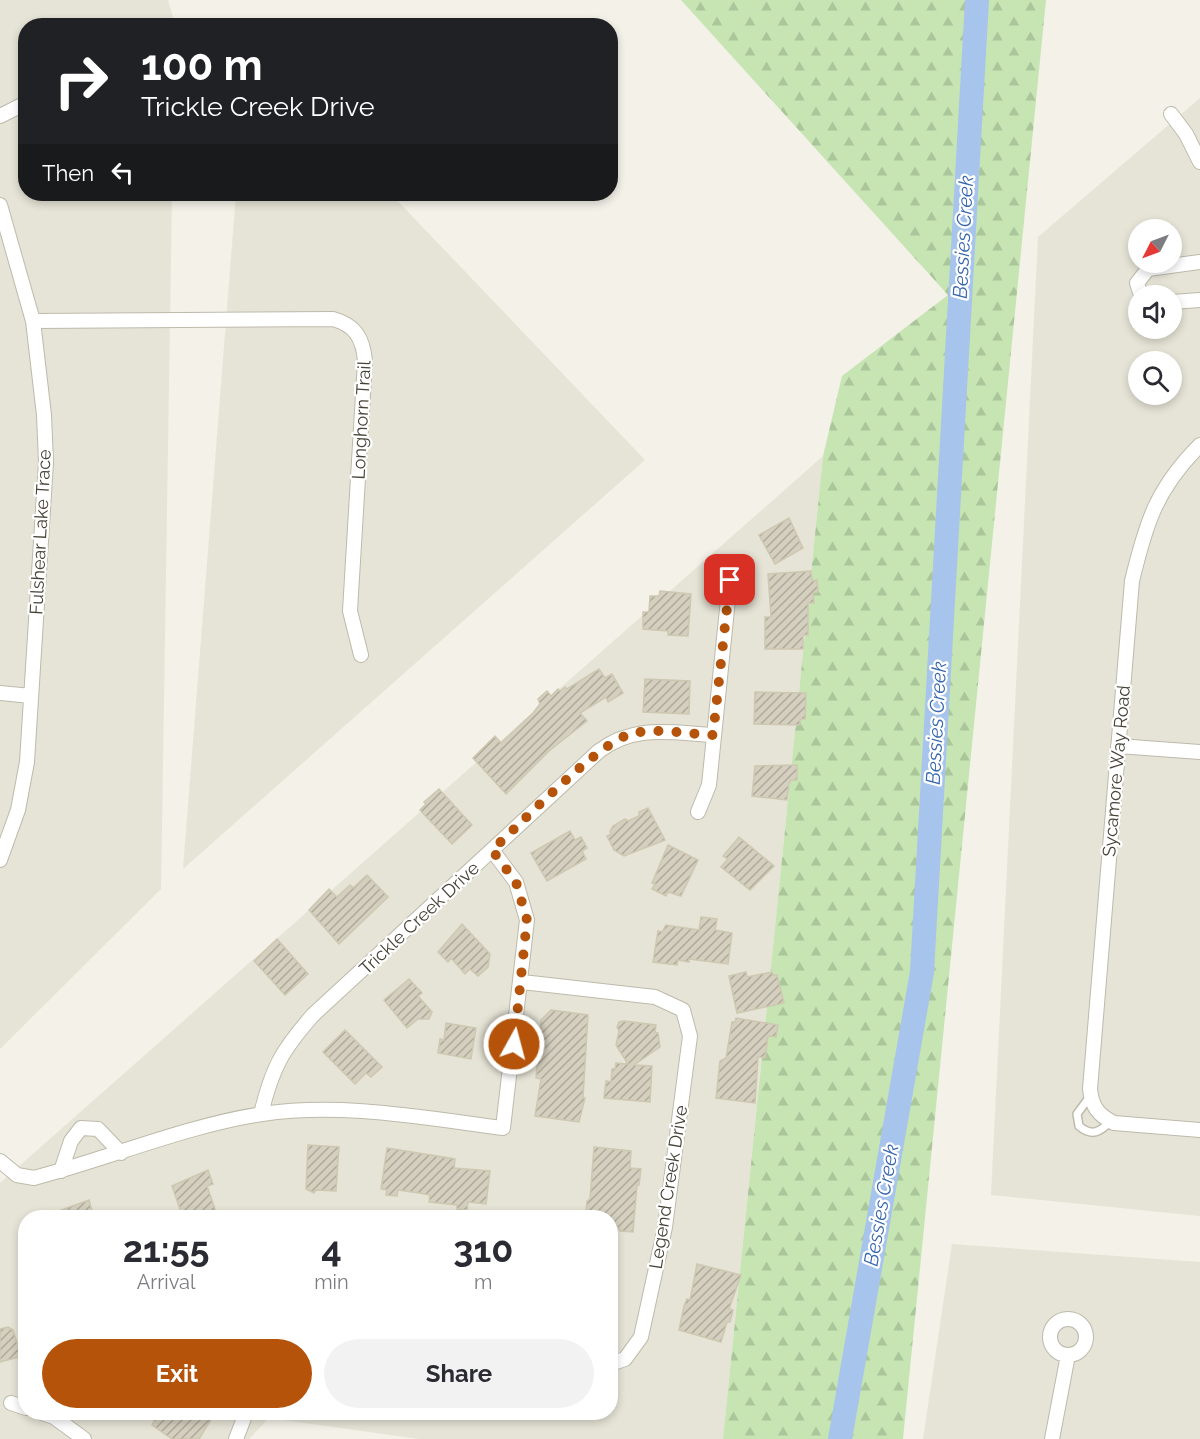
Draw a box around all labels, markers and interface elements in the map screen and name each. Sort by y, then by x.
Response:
text: 100 m [141,41,263,90]
icon: right [42,42,120,120]
text: Trickle Creek Drive [141,91,375,122]
icon: left [106,156,139,189]
text: Then [42,160,94,186]
water label: Bessies Creek [948,175,978,299]
north arrow [1128,219,1182,273]
map controls [1128,219,1182,405]
button: sound [1128,285,1182,339]
button: search [1128,351,1182,405]
street label: Longhorn Trail [347,360,375,480]
street label: Fulshear Lake Trace [25,448,55,615]
pin [704,554,755,605]
icon: arrive [713,563,746,596]
water label: Bessies Creek [921,661,951,785]
street label: Sycamore Way Road [1098,684,1134,858]
street label: Trickle Creek Drive [355,857,483,979]
position arrow [482,1012,546,1076]
street label: Legend Creek Drive [645,1103,691,1270]
water label: Bessies Creek [858,1142,904,1268]
text: 21:55 [123,1228,210,1270]
text: 4 [321,1228,342,1270]
text: 310 [453,1228,513,1270]
text: Arrival [137,1270,195,1294]
text: min [314,1270,349,1294]
text: m [474,1270,492,1294]
button: Exit [42,1339,312,1408]
button: Share [324,1339,594,1408]

